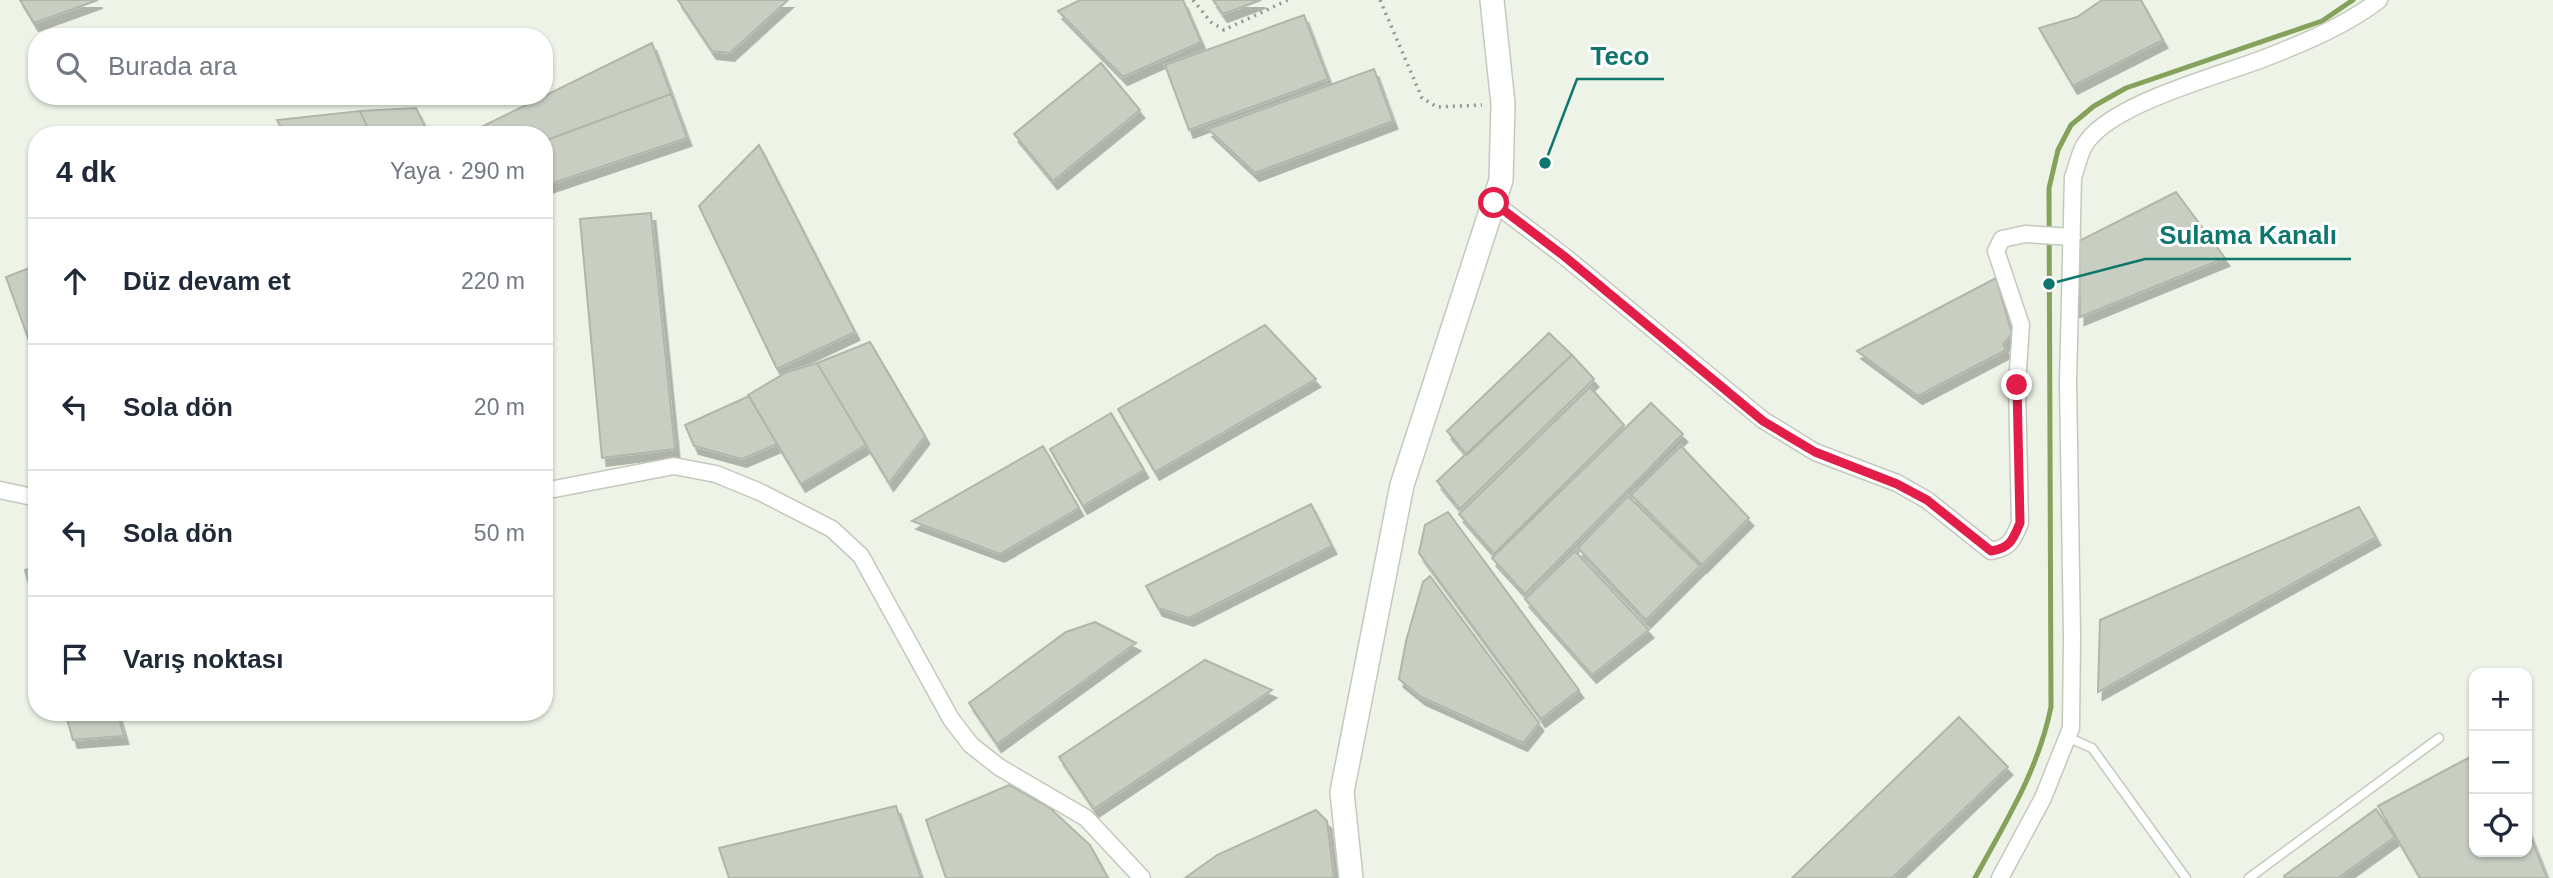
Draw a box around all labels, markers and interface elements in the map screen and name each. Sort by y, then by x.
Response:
search box [28,28,553,105]
callout: Teco [1577,32,1664,79]
text: Teco [1591,41,1649,71]
icon: search [52,48,90,86]
text: Burada ara [108,51,237,81]
text: 4 dk [56,155,116,188]
text: Yaya · 290 m [390,158,525,184]
route start [1478,187,1509,218]
callout: Sulama Kanalı [2145,212,2351,259]
text: Sulama Kanalı [2159,220,2337,250]
icon: ahead [56,262,94,300]
text: Düz devam et [123,266,291,296]
text: 220 m [461,268,525,294]
route end [2001,369,2032,400]
icon: left [56,388,94,426]
text: Sola dön [123,392,233,422]
text: 20 m [474,394,525,420]
icon: left [56,514,94,552]
text: Sola dön [123,518,233,548]
text: 50 m [474,520,525,546]
icon: arrive [56,640,94,678]
text: Varış noktası [123,644,283,674]
map controls [2469,668,2532,857]
button: + [2469,668,2532,731]
button: − [2469,731,2532,794]
button: locate [2469,794,2532,857]

